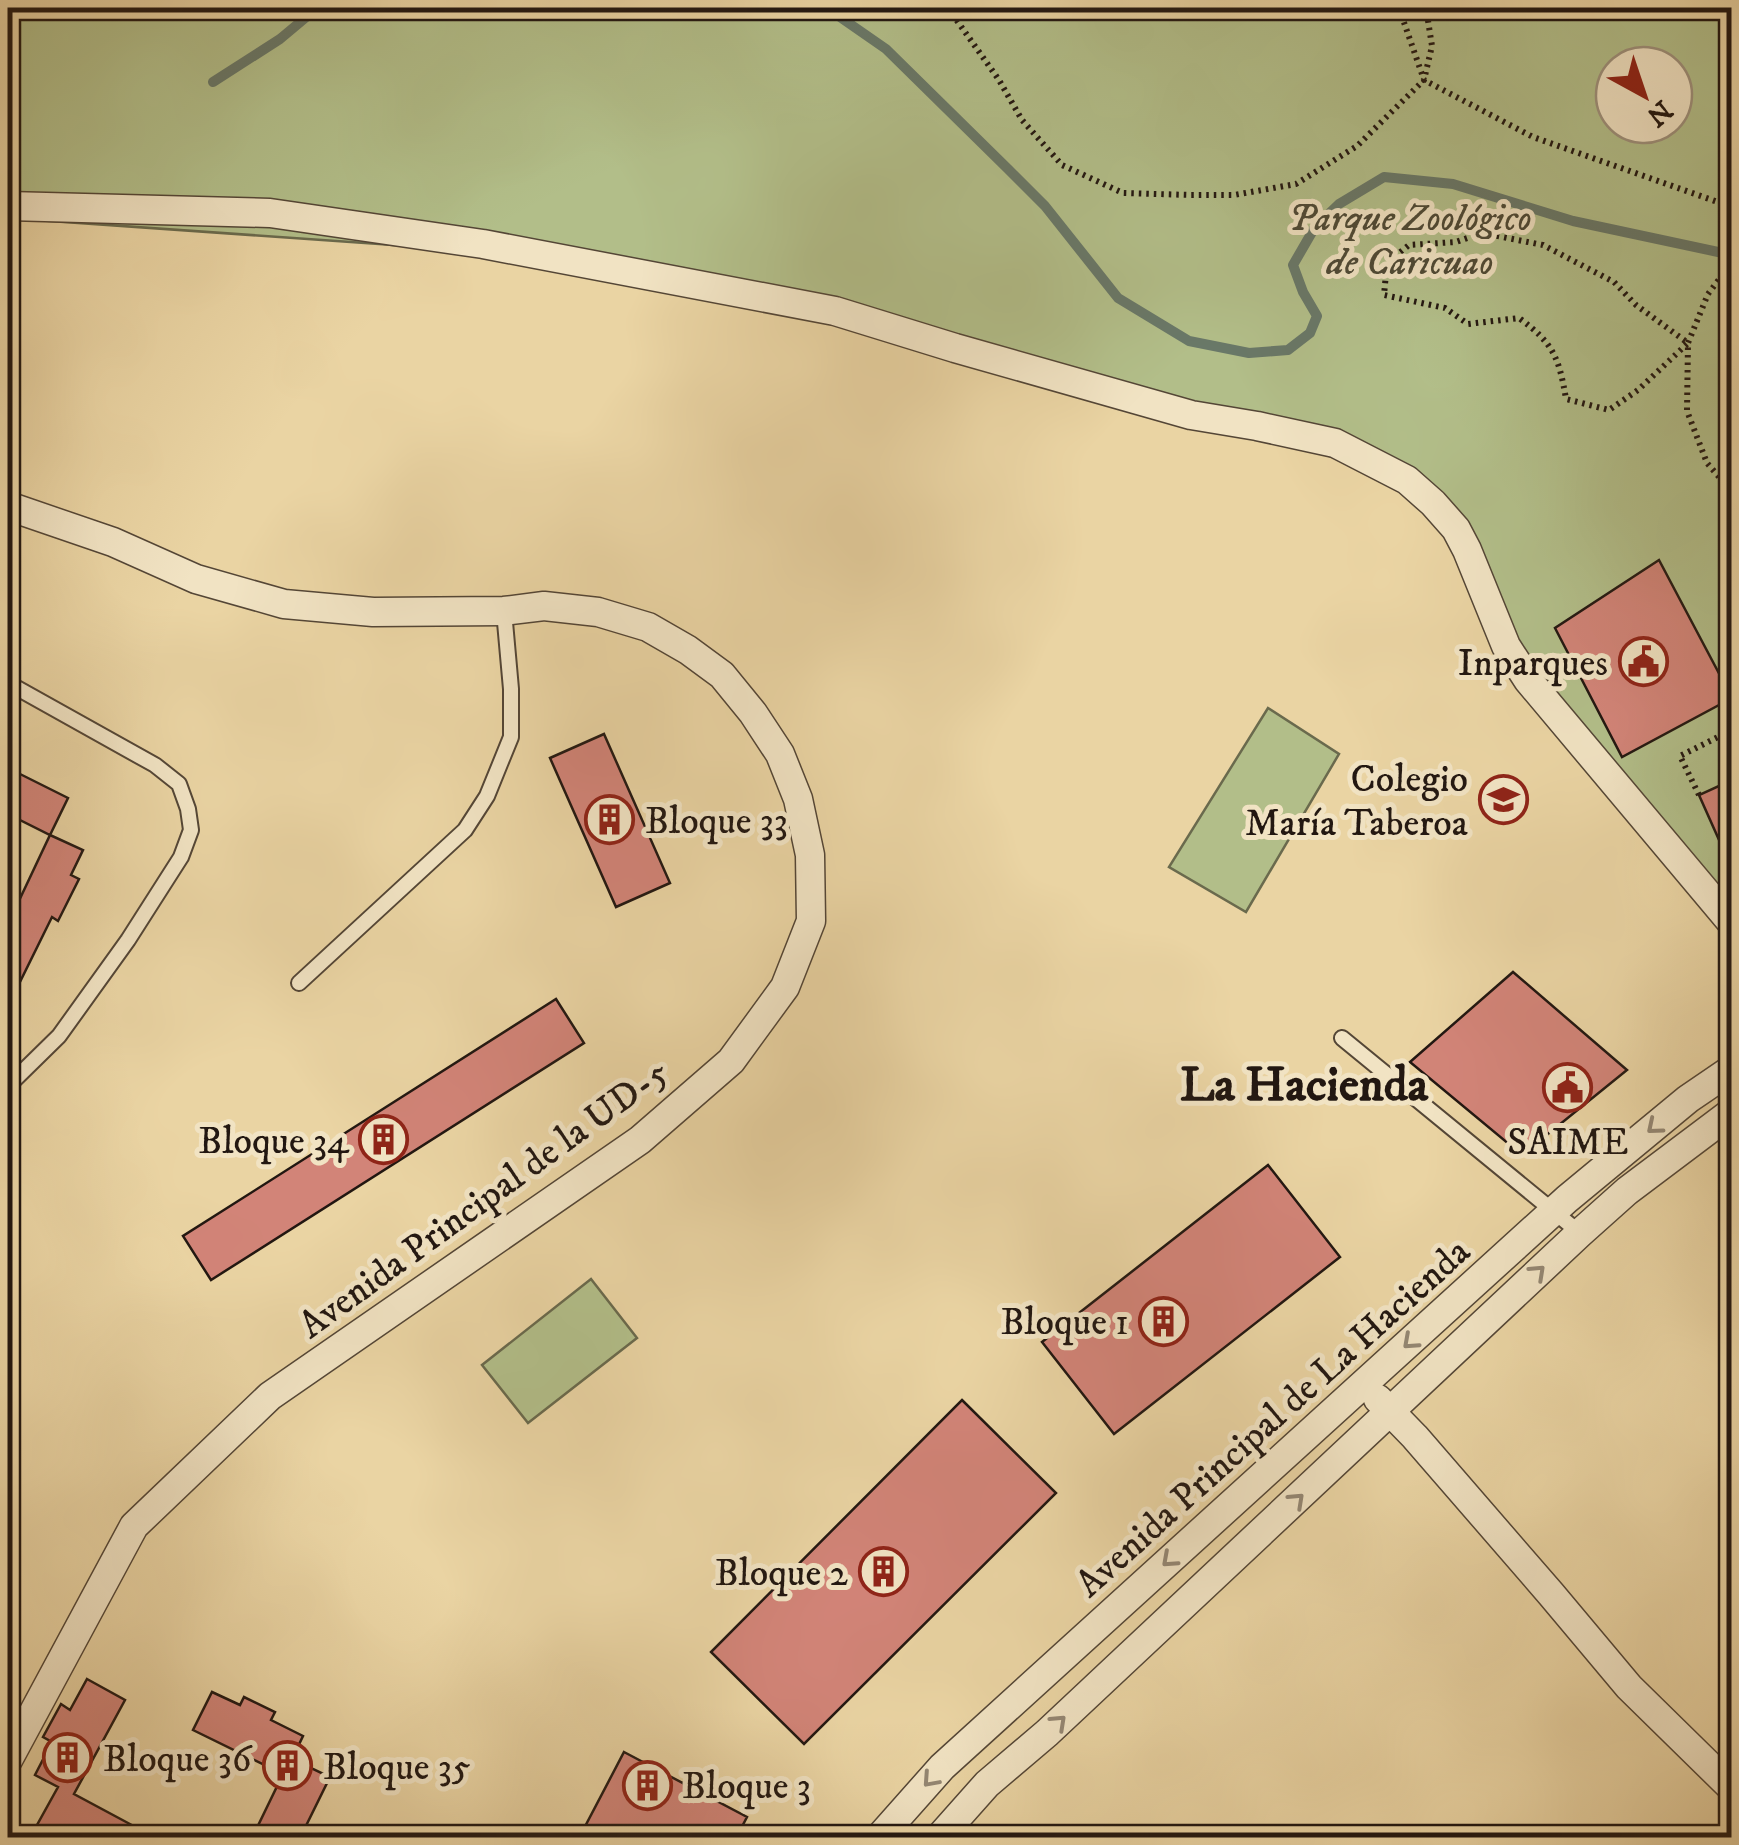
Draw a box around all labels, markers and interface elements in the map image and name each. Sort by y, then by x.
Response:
north arrow [1594,45,1694,145]
text: N [1639,92,1679,134]
park label: Parque Zoológico de Caricuao [1288,195,1532,287]
public building icon: Inparques [1617,636,1669,688]
place label: Inparques [1458,640,1608,688]
place label: Colegio María Taberoa [1245,756,1468,848]
school or university icon: Colegio María Taberoa [1477,774,1529,826]
building icon: Bloque 33 [584,794,636,846]
place label: Bloque 33 [645,798,788,846]
street label: Avenida Principal de la UD-5 [290,1049,679,1350]
district label: La Hacienda [1180,1056,1429,1116]
public building icon: SAIME [1542,1061,1594,1113]
building icon: Bloque 34 [358,1114,410,1166]
one-way arrow [1647,1115,1665,1133]
place label: Bloque 34 [198,1118,350,1166]
place label: SAIME [1507,1119,1629,1167]
street label: Avenida Principal de La Hacienda [1066,1228,1481,1609]
one-way arrow [1526,1266,1545,1284]
building icon: Bloque 1 [1138,1295,1190,1347]
place label: Bloque 1 [1000,1299,1129,1347]
one-way arrow [1403,1331,1422,1349]
one-way arrow [1285,1494,1303,1512]
building icon: Bloque 2 [857,1546,909,1598]
one-way arrow [1162,1548,1181,1566]
place label: Bloque 2 [715,1550,848,1598]
one-way arrow [1048,1716,1066,1734]
building icon: Bloque 36 [42,1732,94,1784]
place label: Bloque 36 [103,1736,253,1784]
building icon: Bloque 35 [262,1740,314,1792]
place label: Bloque 35 [323,1744,471,1792]
building icon: Bloque 3 [621,1759,673,1811]
place label: Bloque 3 [682,1763,811,1811]
one-way arrow [924,1768,942,1787]

